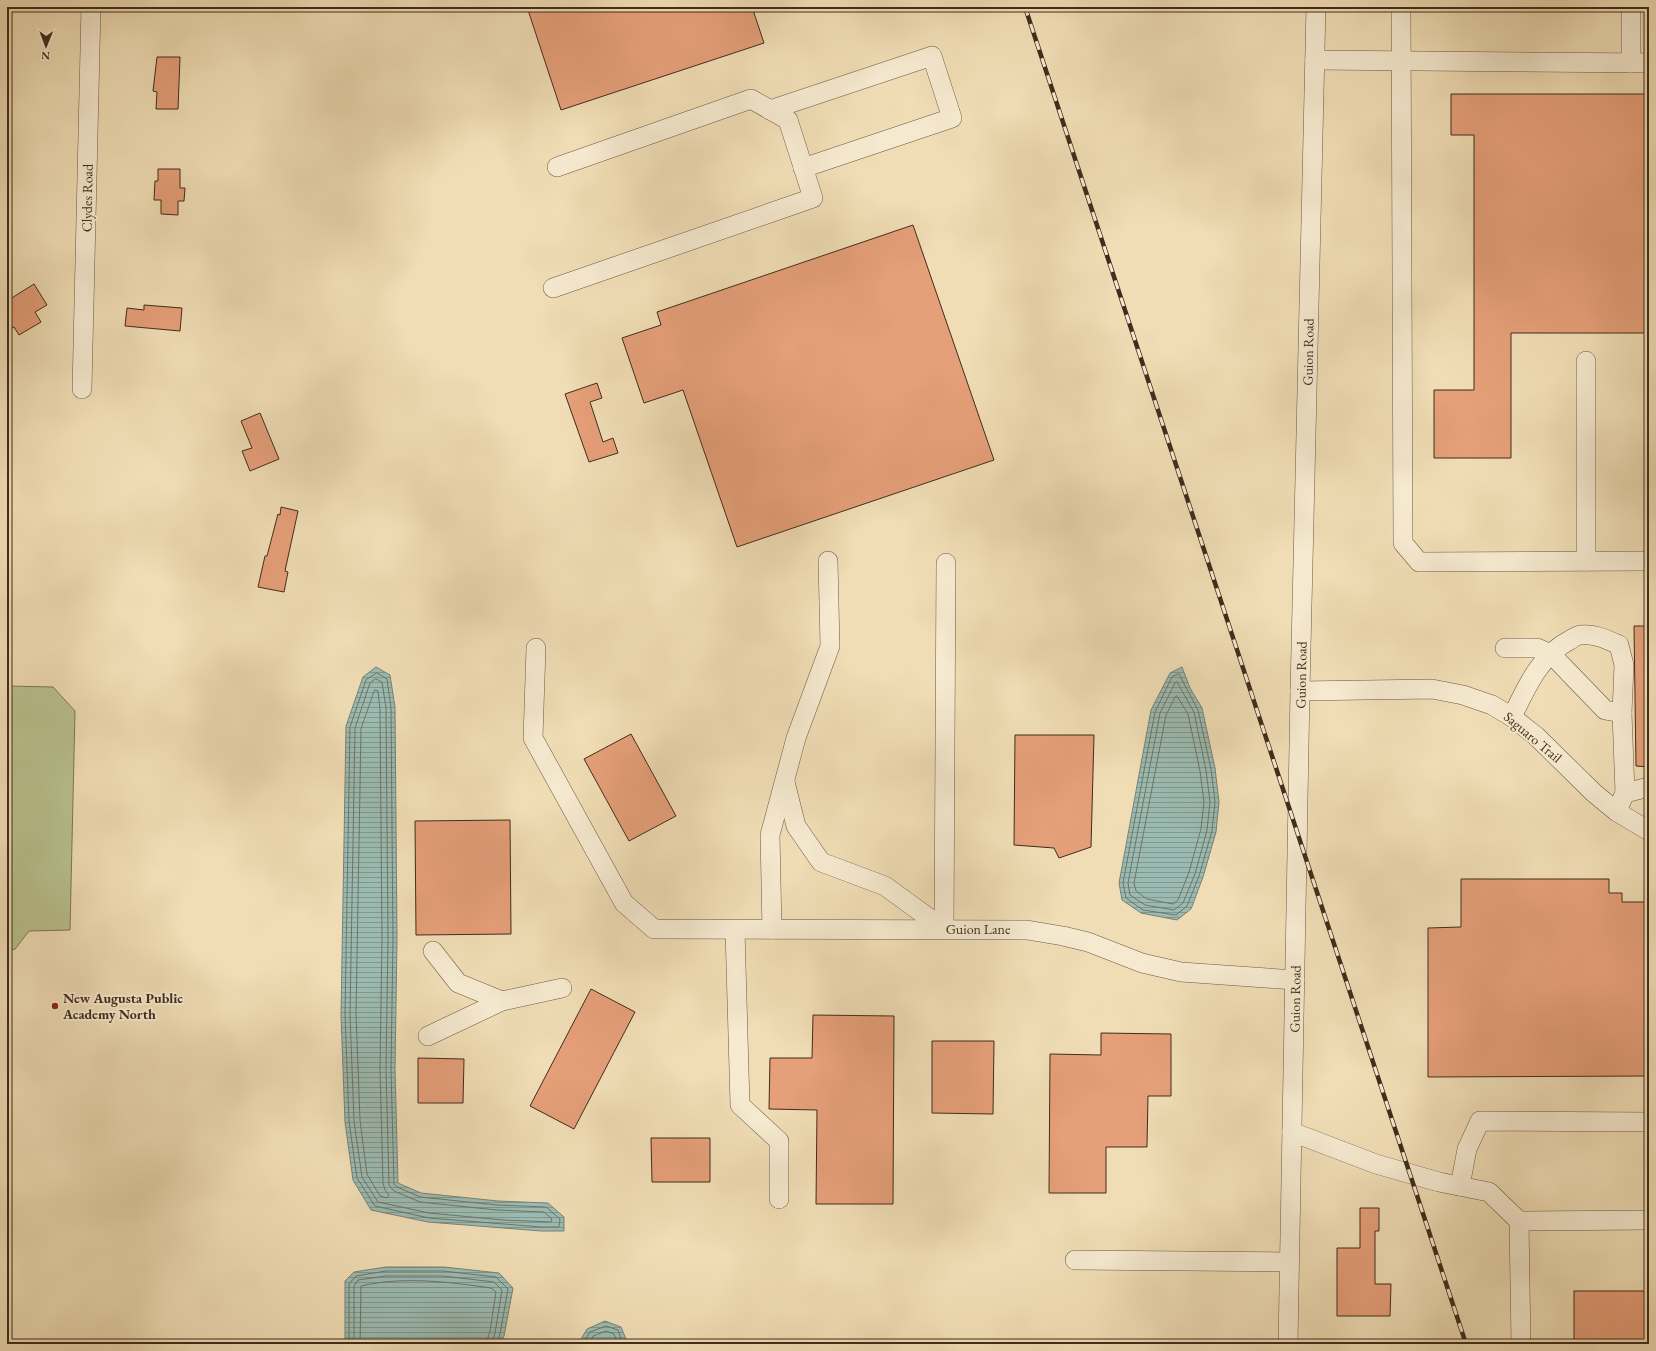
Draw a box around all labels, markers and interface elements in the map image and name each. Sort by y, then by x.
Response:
north arrow [26,26,66,66]
text: N [41,49,50,63]
street label: Clydes Road [77,163,97,232]
street label: Guion Road [1298,317,1318,386]
street label: Guion Road [1291,640,1311,709]
street label: Saguaro Trail [1500,707,1566,767]
street label: Guion Lane [946,920,1011,938]
street label: Guion Road [1285,964,1305,1033]
place label: New Augusta Public Academy North [62,989,183,1023]
marker: New Augusta Public Academy North [50,1001,60,1011]

